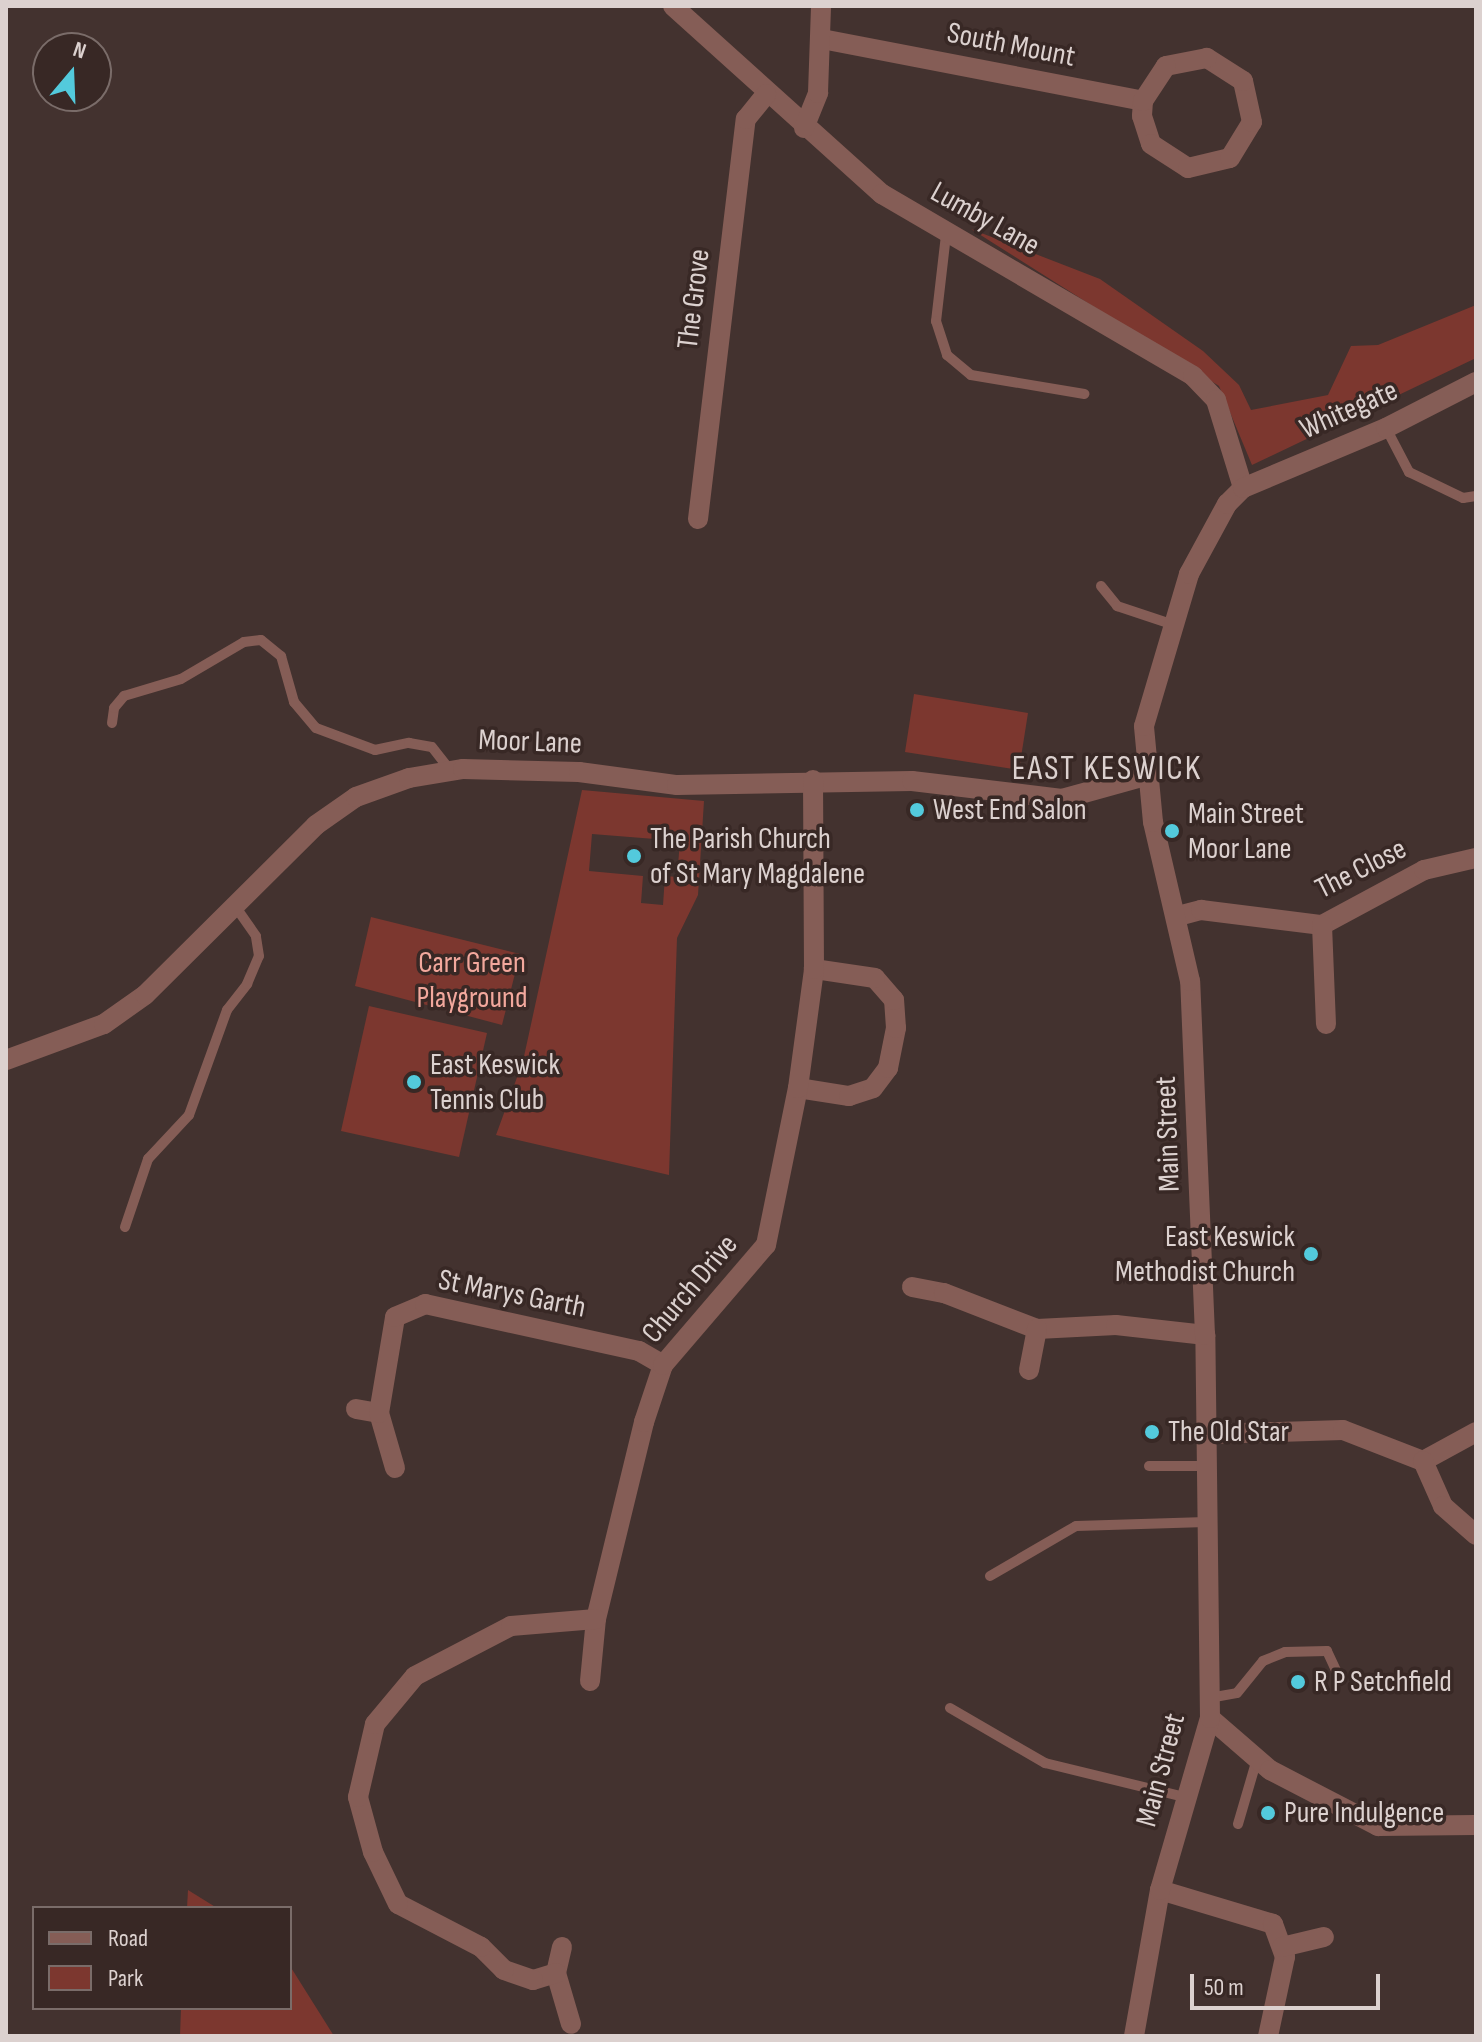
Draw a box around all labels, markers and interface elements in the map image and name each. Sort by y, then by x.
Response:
street label: South Mount [944,15,1078,75]
north arrow [32,32,112,112]
text: N [69,36,89,65]
street label: Lumby Lane [924,174,1046,264]
street label: The Grove [670,247,718,351]
street label: Whitegate [1295,373,1403,447]
street label: Moor Lane [478,722,582,762]
district label: EAST KESWICK [1012,749,1202,789]
place label: West End Salon [933,792,1087,828]
place label: Main Street Moor Lane [1188,796,1304,866]
marker: West End Salon [908,801,926,819]
place label: The Parish Church of St Mary Magdalene [650,821,865,892]
marker: Main Street Moor Lane [1163,822,1181,840]
street label: The Close [1310,831,1412,907]
marker: The Parish Church of St Mary Magdalene [625,847,643,865]
park label: Carr Green Playground [417,945,527,1016]
place label: East Keswick Tennis Club [430,1047,560,1118]
marker: East Keswick Tennis Club [405,1073,423,1091]
street label: Main Street [1148,1075,1188,1193]
place label: East Keswick Methodist Church [1115,1219,1295,1290]
street label: Church Drive [634,1228,746,1350]
marker: East Keswick Methodist Church [1302,1245,1320,1263]
street label: St Marys Garth [435,1262,589,1326]
place label: The Old Star [1168,1414,1289,1450]
marker: The Old Star [1143,1423,1161,1441]
place label: R P Setchfield [1314,1664,1452,1700]
marker: R P Setchfield [1289,1673,1307,1691]
street label: Main Street [1129,1709,1193,1831]
place label: Pure Indulgence [1284,1795,1444,1831]
marker: Pure Indulgence [1259,1804,1277,1822]
legend [32,1906,292,2010]
text: Road [108,1924,148,1953]
scale bar [1194,1958,1384,2008]
text: Park [108,1964,143,1993]
text: 50 m [1204,1973,1244,2002]

